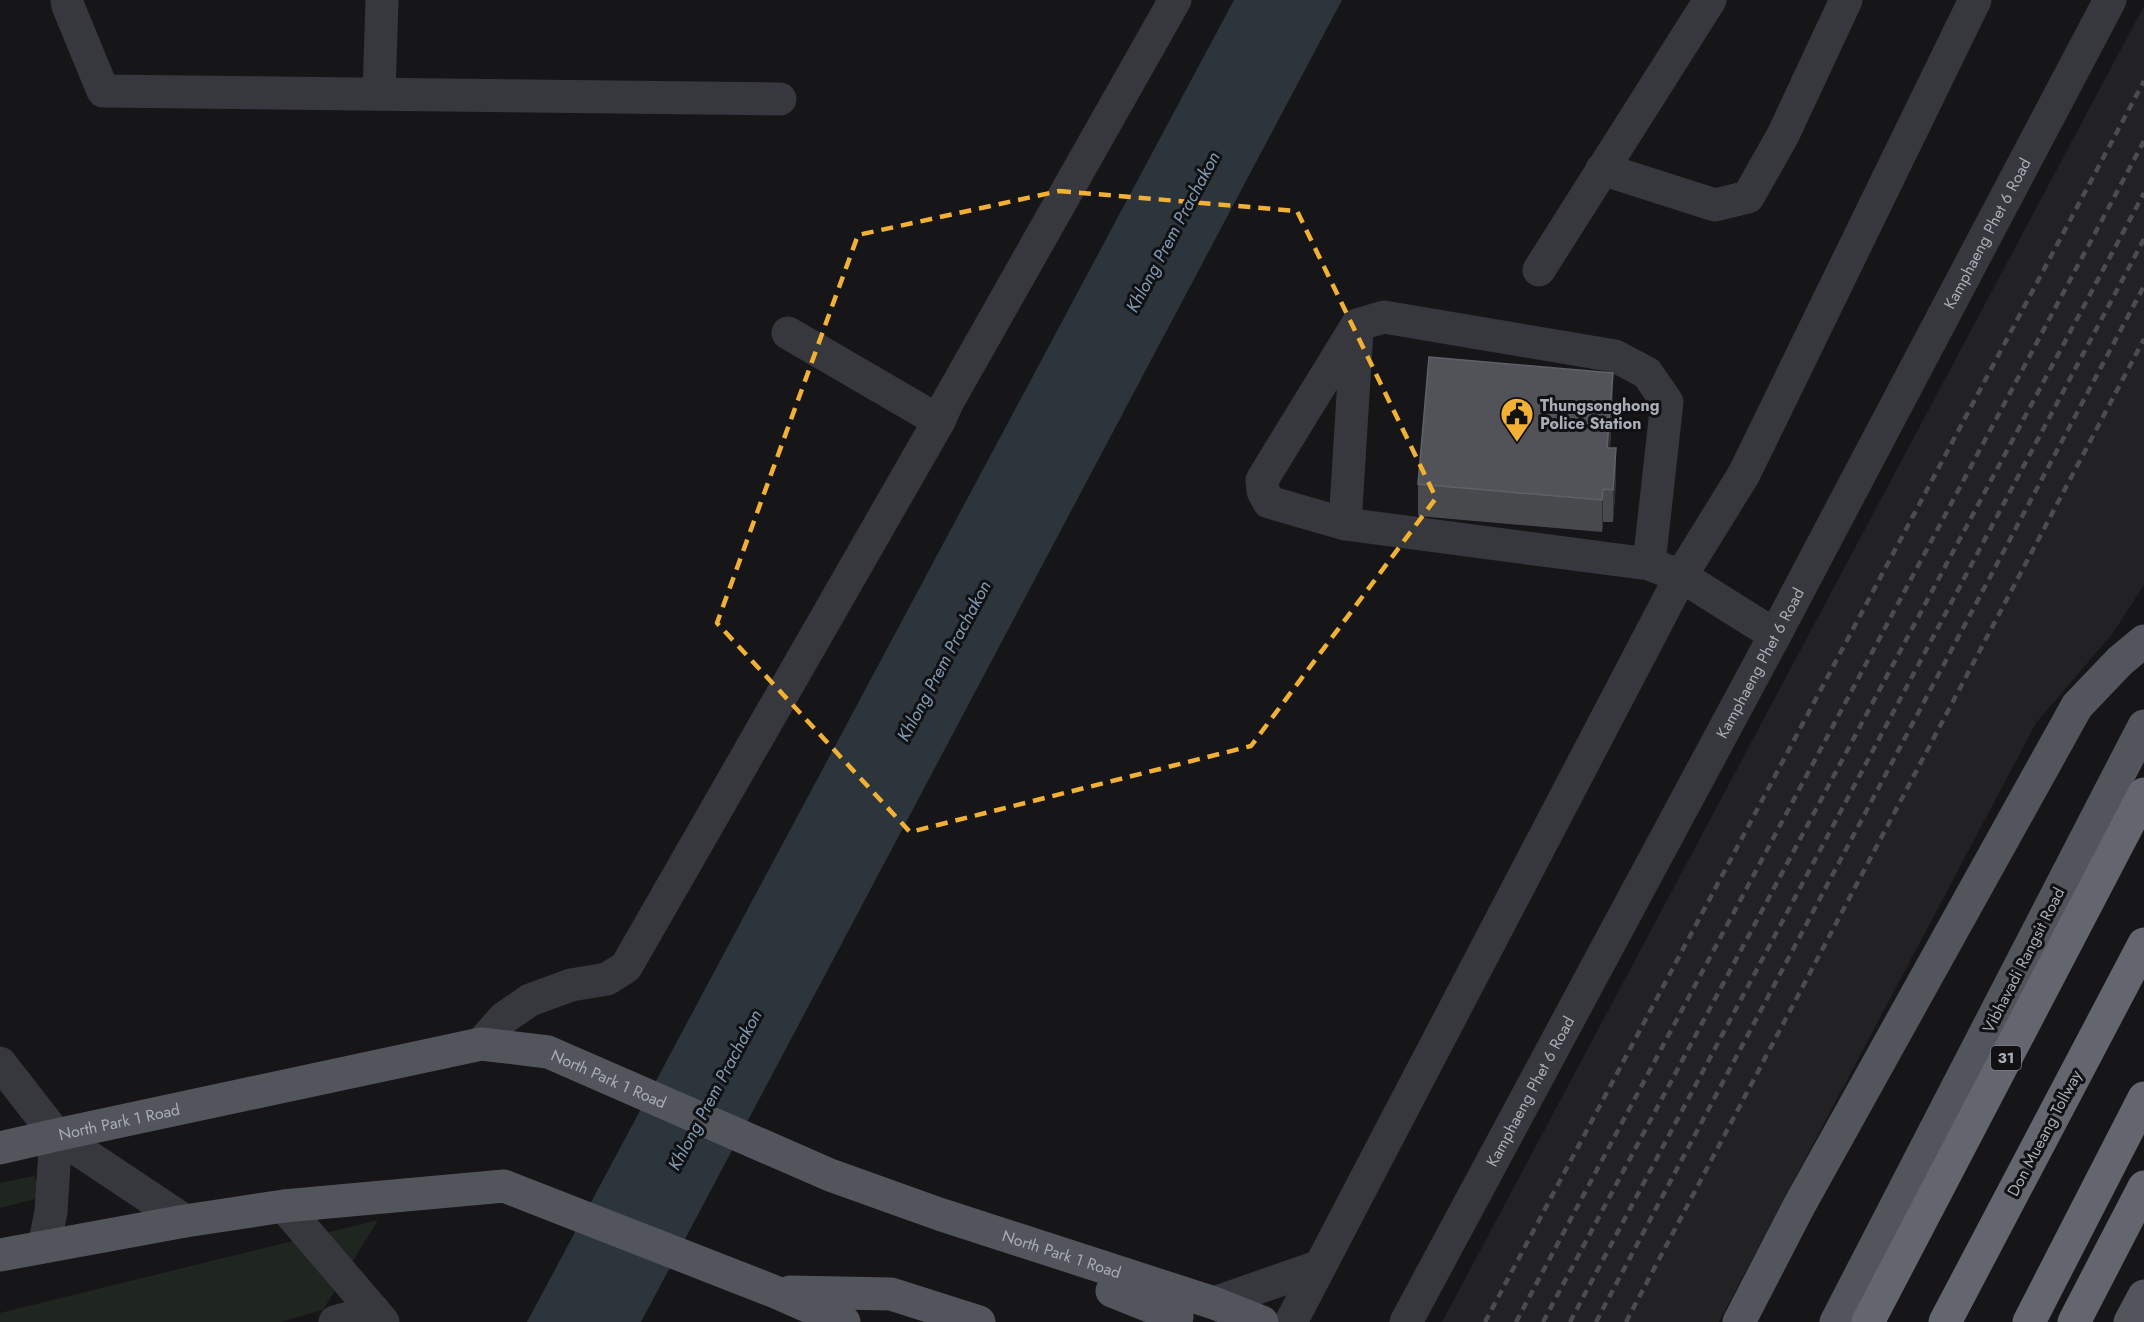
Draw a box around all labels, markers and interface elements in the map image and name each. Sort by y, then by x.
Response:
water label: Khlong Prem Prachakon [1120,147,1226,317]
street label: Kamphaeng Phet 6 Road [1938,154,2037,313]
place label: Thungsonghong Police Station [1540,394,1659,435]
public building icon: Thungsonghong Police Station [1499,396,1535,443]
water label: Khlong Prem Prachakon [891,576,997,746]
street label: Kamphaeng Phet 6 Road [1711,584,1810,743]
street label: Vibhavadi Rangsit Road [1977,883,2070,1037]
water label: Khlong Prem Prachakon [662,1005,768,1175]
street label: Kamphaeng Phet 6 Road [1481,1012,1580,1171]
street label: North Park 1 Road [547,1044,670,1114]
road number: 31 [1991,1046,2021,1070]
street label: Don Mueang Tollway [2001,1065,2088,1200]
street label: North Park 1 Road [56,1098,182,1146]
street label: North Park 1 Road [999,1224,1124,1284]

